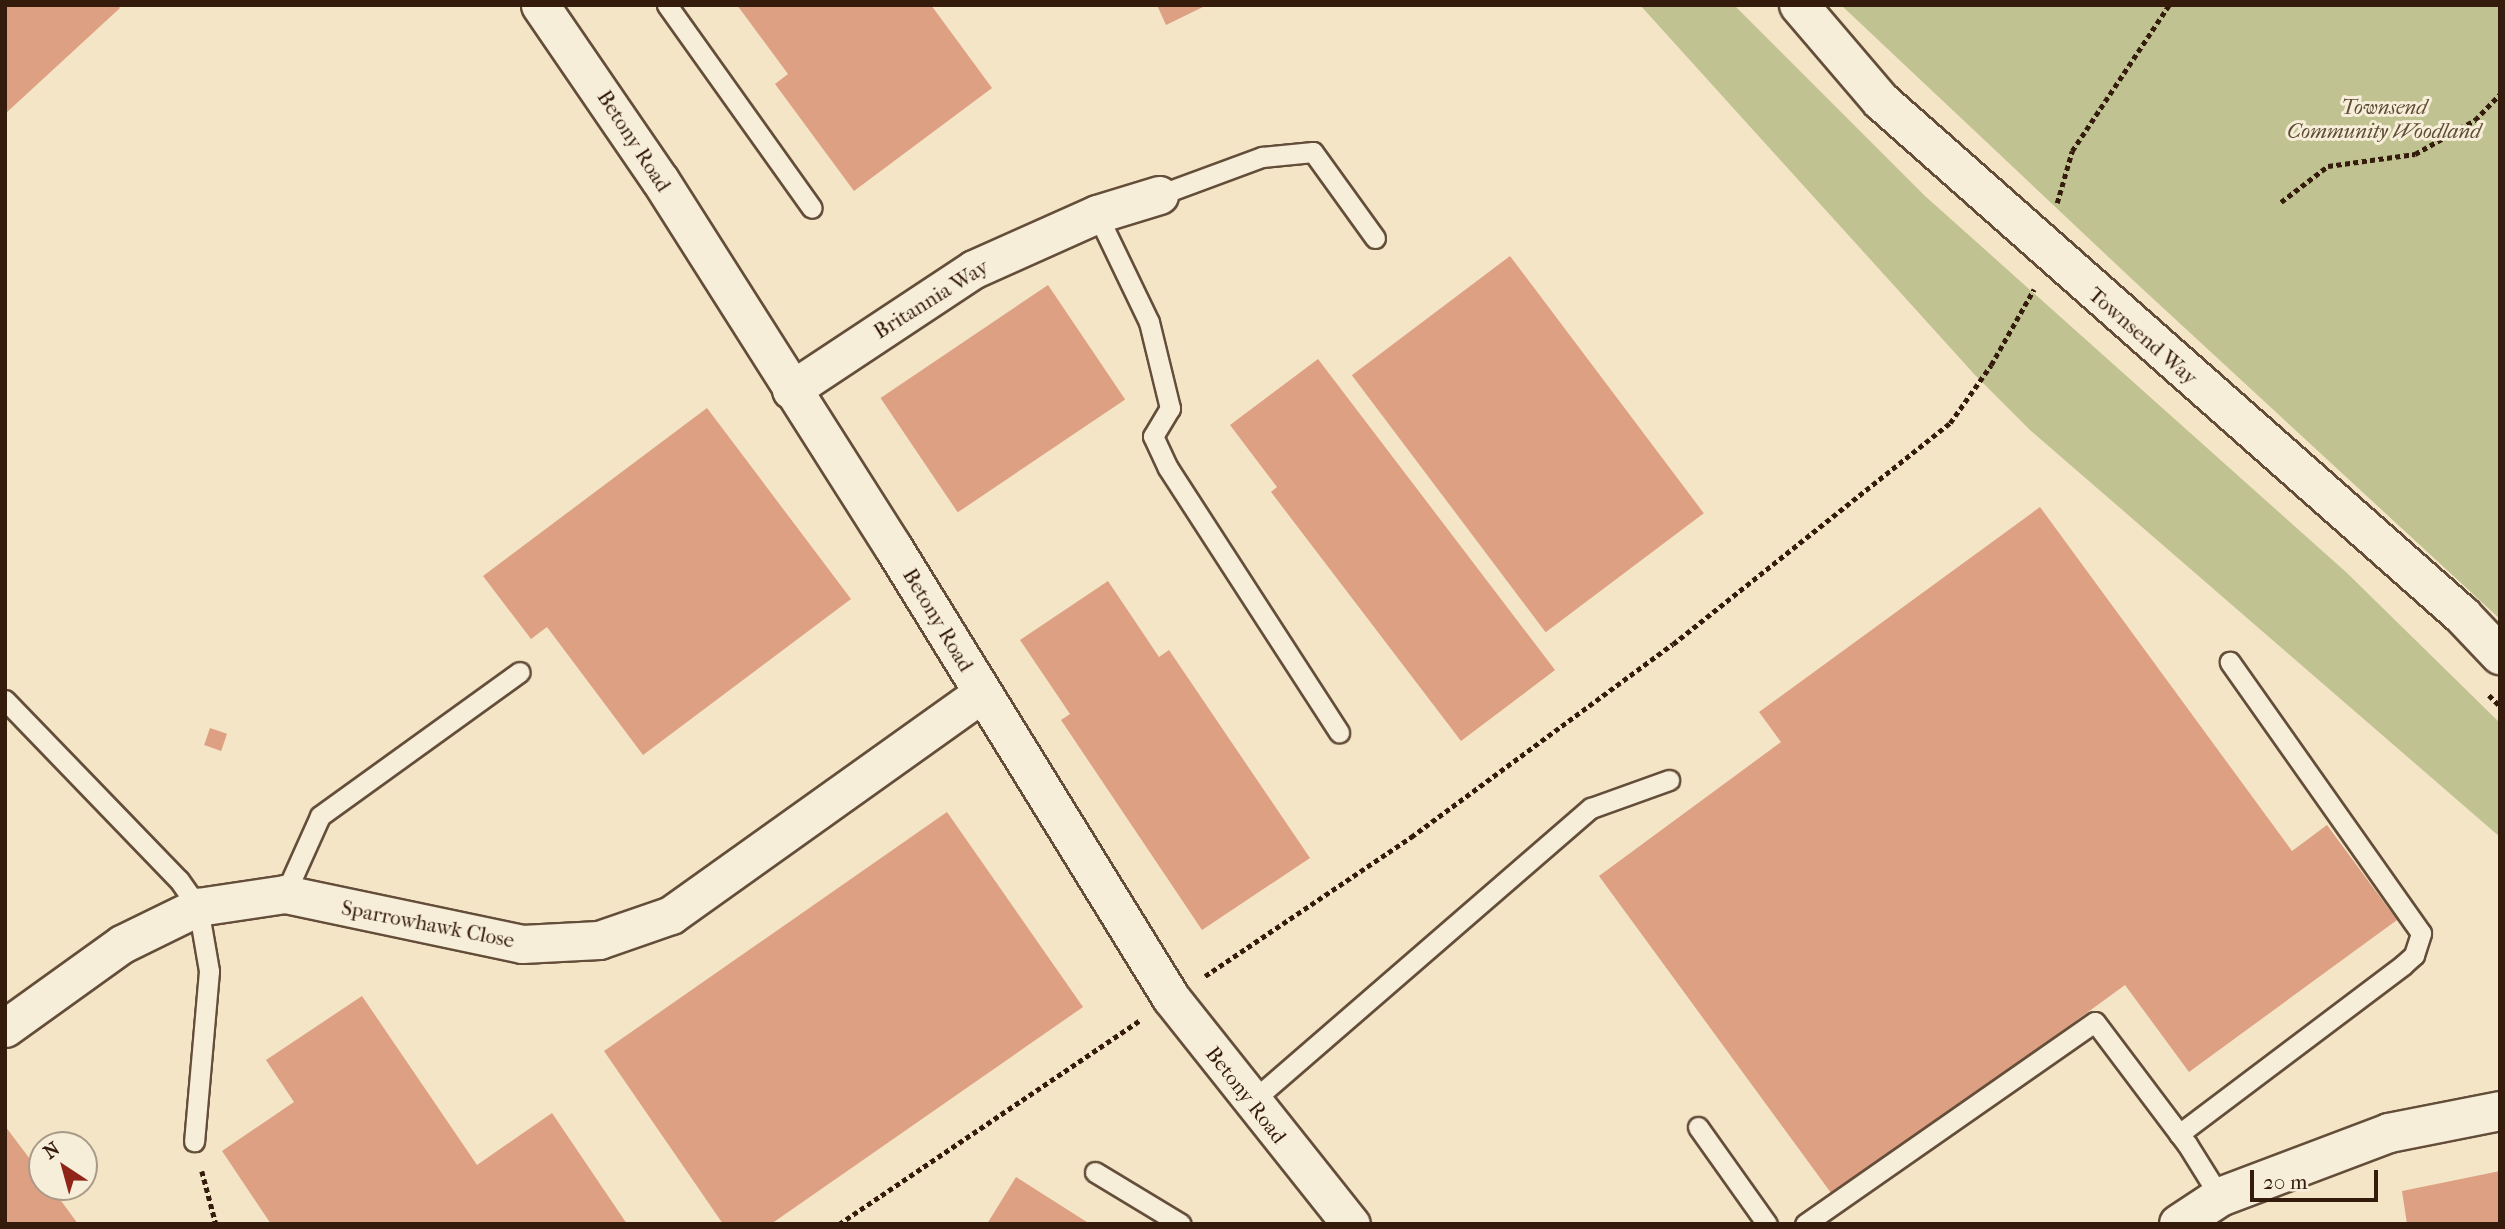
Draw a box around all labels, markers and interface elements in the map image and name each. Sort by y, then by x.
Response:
street label: Betony Road [592,85,676,197]
park label: Townsend Community Woodland [2287,94,2481,144]
street label: Britannia Way [869,254,993,344]
street label: Townsend Way [2083,282,2203,390]
street label: Betony Road [897,564,979,676]
street label: Sparrowhawk Close [339,895,517,953]
street label: Betony Road [1200,1042,1292,1148]
north arrow [28,1131,98,1201]
text: N [40,1137,64,1164]
scale bar [2253,1156,2381,1200]
text: 20 m [2263,1170,2307,1194]

